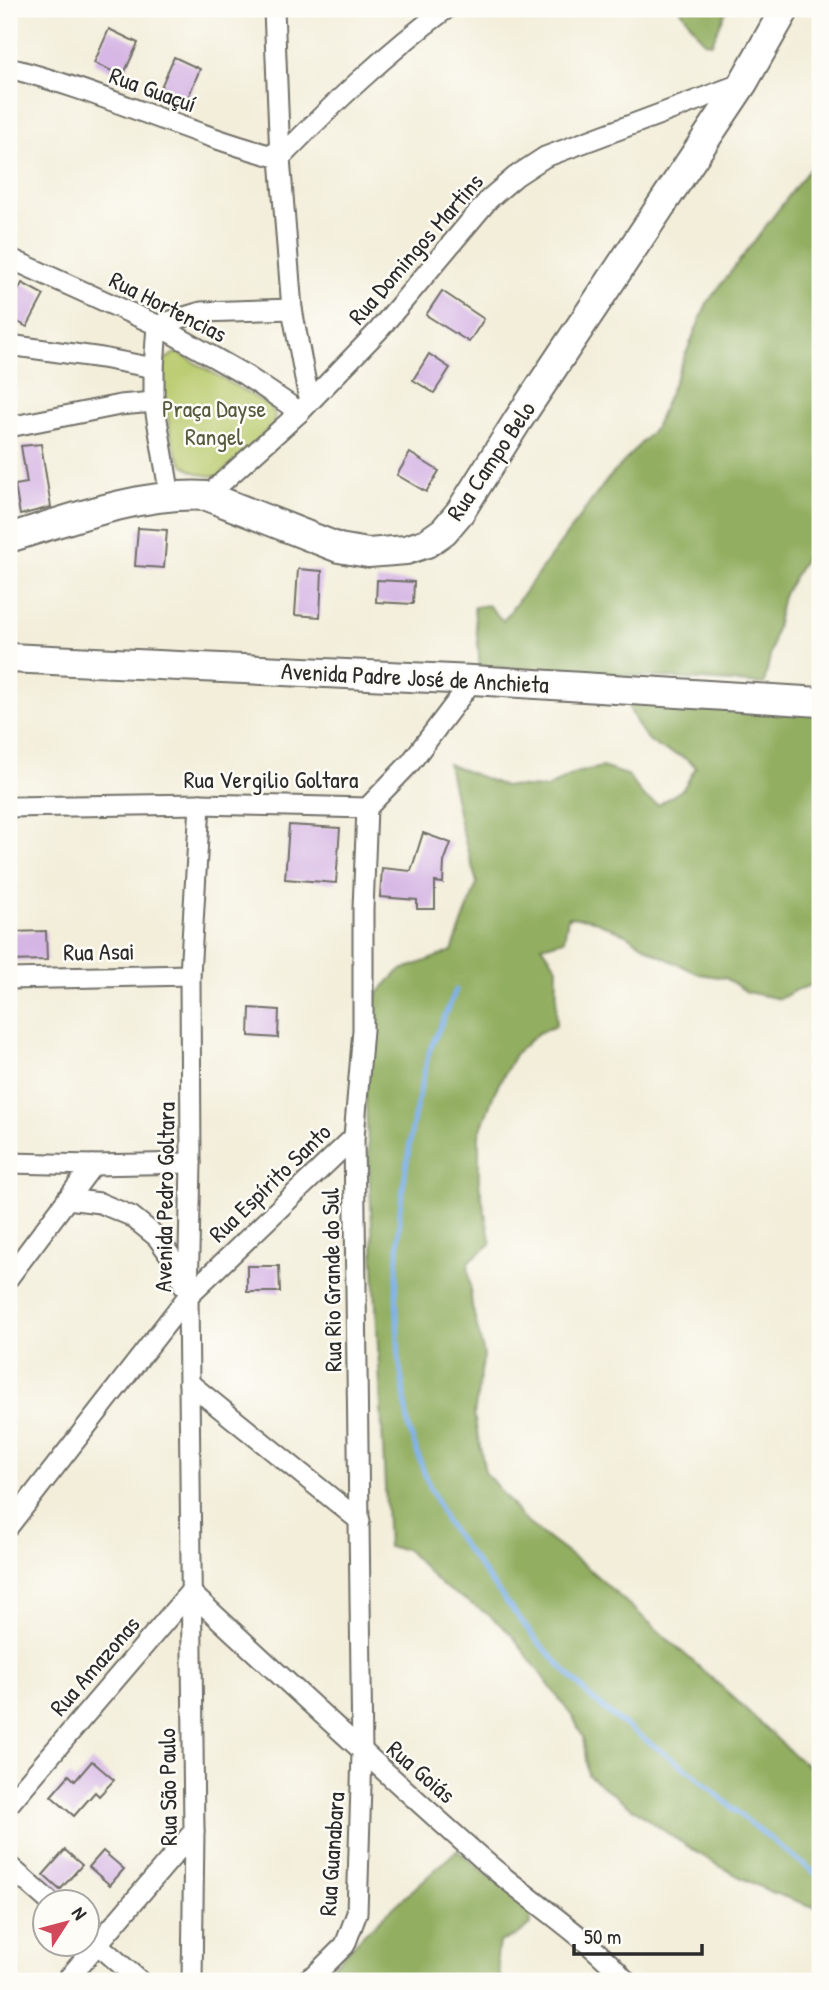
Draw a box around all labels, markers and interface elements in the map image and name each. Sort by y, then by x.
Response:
street label: Rua Guaçuí [105,59,201,120]
street label: Rua Domingos Martins [341,166,490,331]
street label: Rua Hortencias [104,263,233,349]
park label: Praça Dayse Rangel [162,392,267,452]
street label: Rua Campo Belo [438,394,542,526]
street label: Avenida Padre José de Anchieta [280,654,550,700]
street label: Rua Vergilio Goltara [184,763,358,795]
street label: Rua Asai [63,934,135,968]
street label: Avenida Pedro Goltara [146,1102,182,1292]
street label: Rua Espírito Santo [201,1116,338,1249]
street label: Rua Rio Grande do Sul [313,1187,349,1372]
street label: Rua Amazonas [42,1609,146,1722]
street label: Rua São Paulo [150,1728,184,1846]
street label: Rua Goiás [381,1733,463,1810]
street label: Rua Guanabara [311,1791,351,1917]
north arrow [32,1888,102,1958]
text: N [66,1901,93,1925]
scale bar [574,1913,701,1957]
text: 50 m [584,1922,621,1951]

